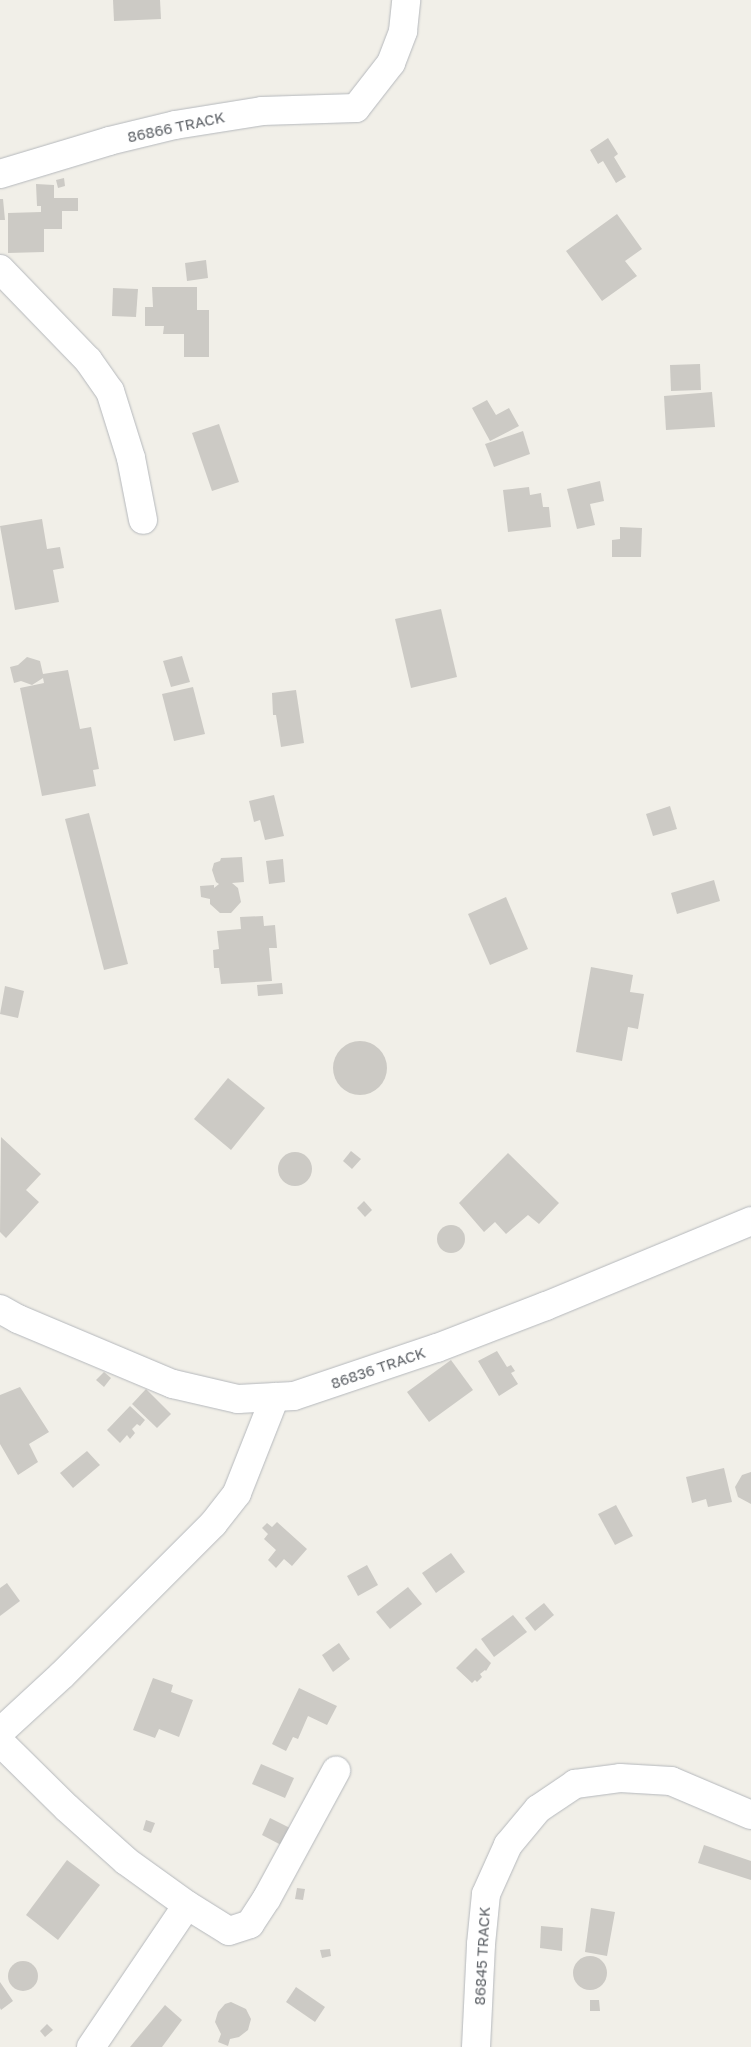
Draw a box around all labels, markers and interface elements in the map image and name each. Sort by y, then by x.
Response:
street label: 86866 TRACK [126,108,226,146]
street label: 86836 TRACK [328,1343,428,1393]
street label: 86845 TRACK [470,1906,494,2006]

